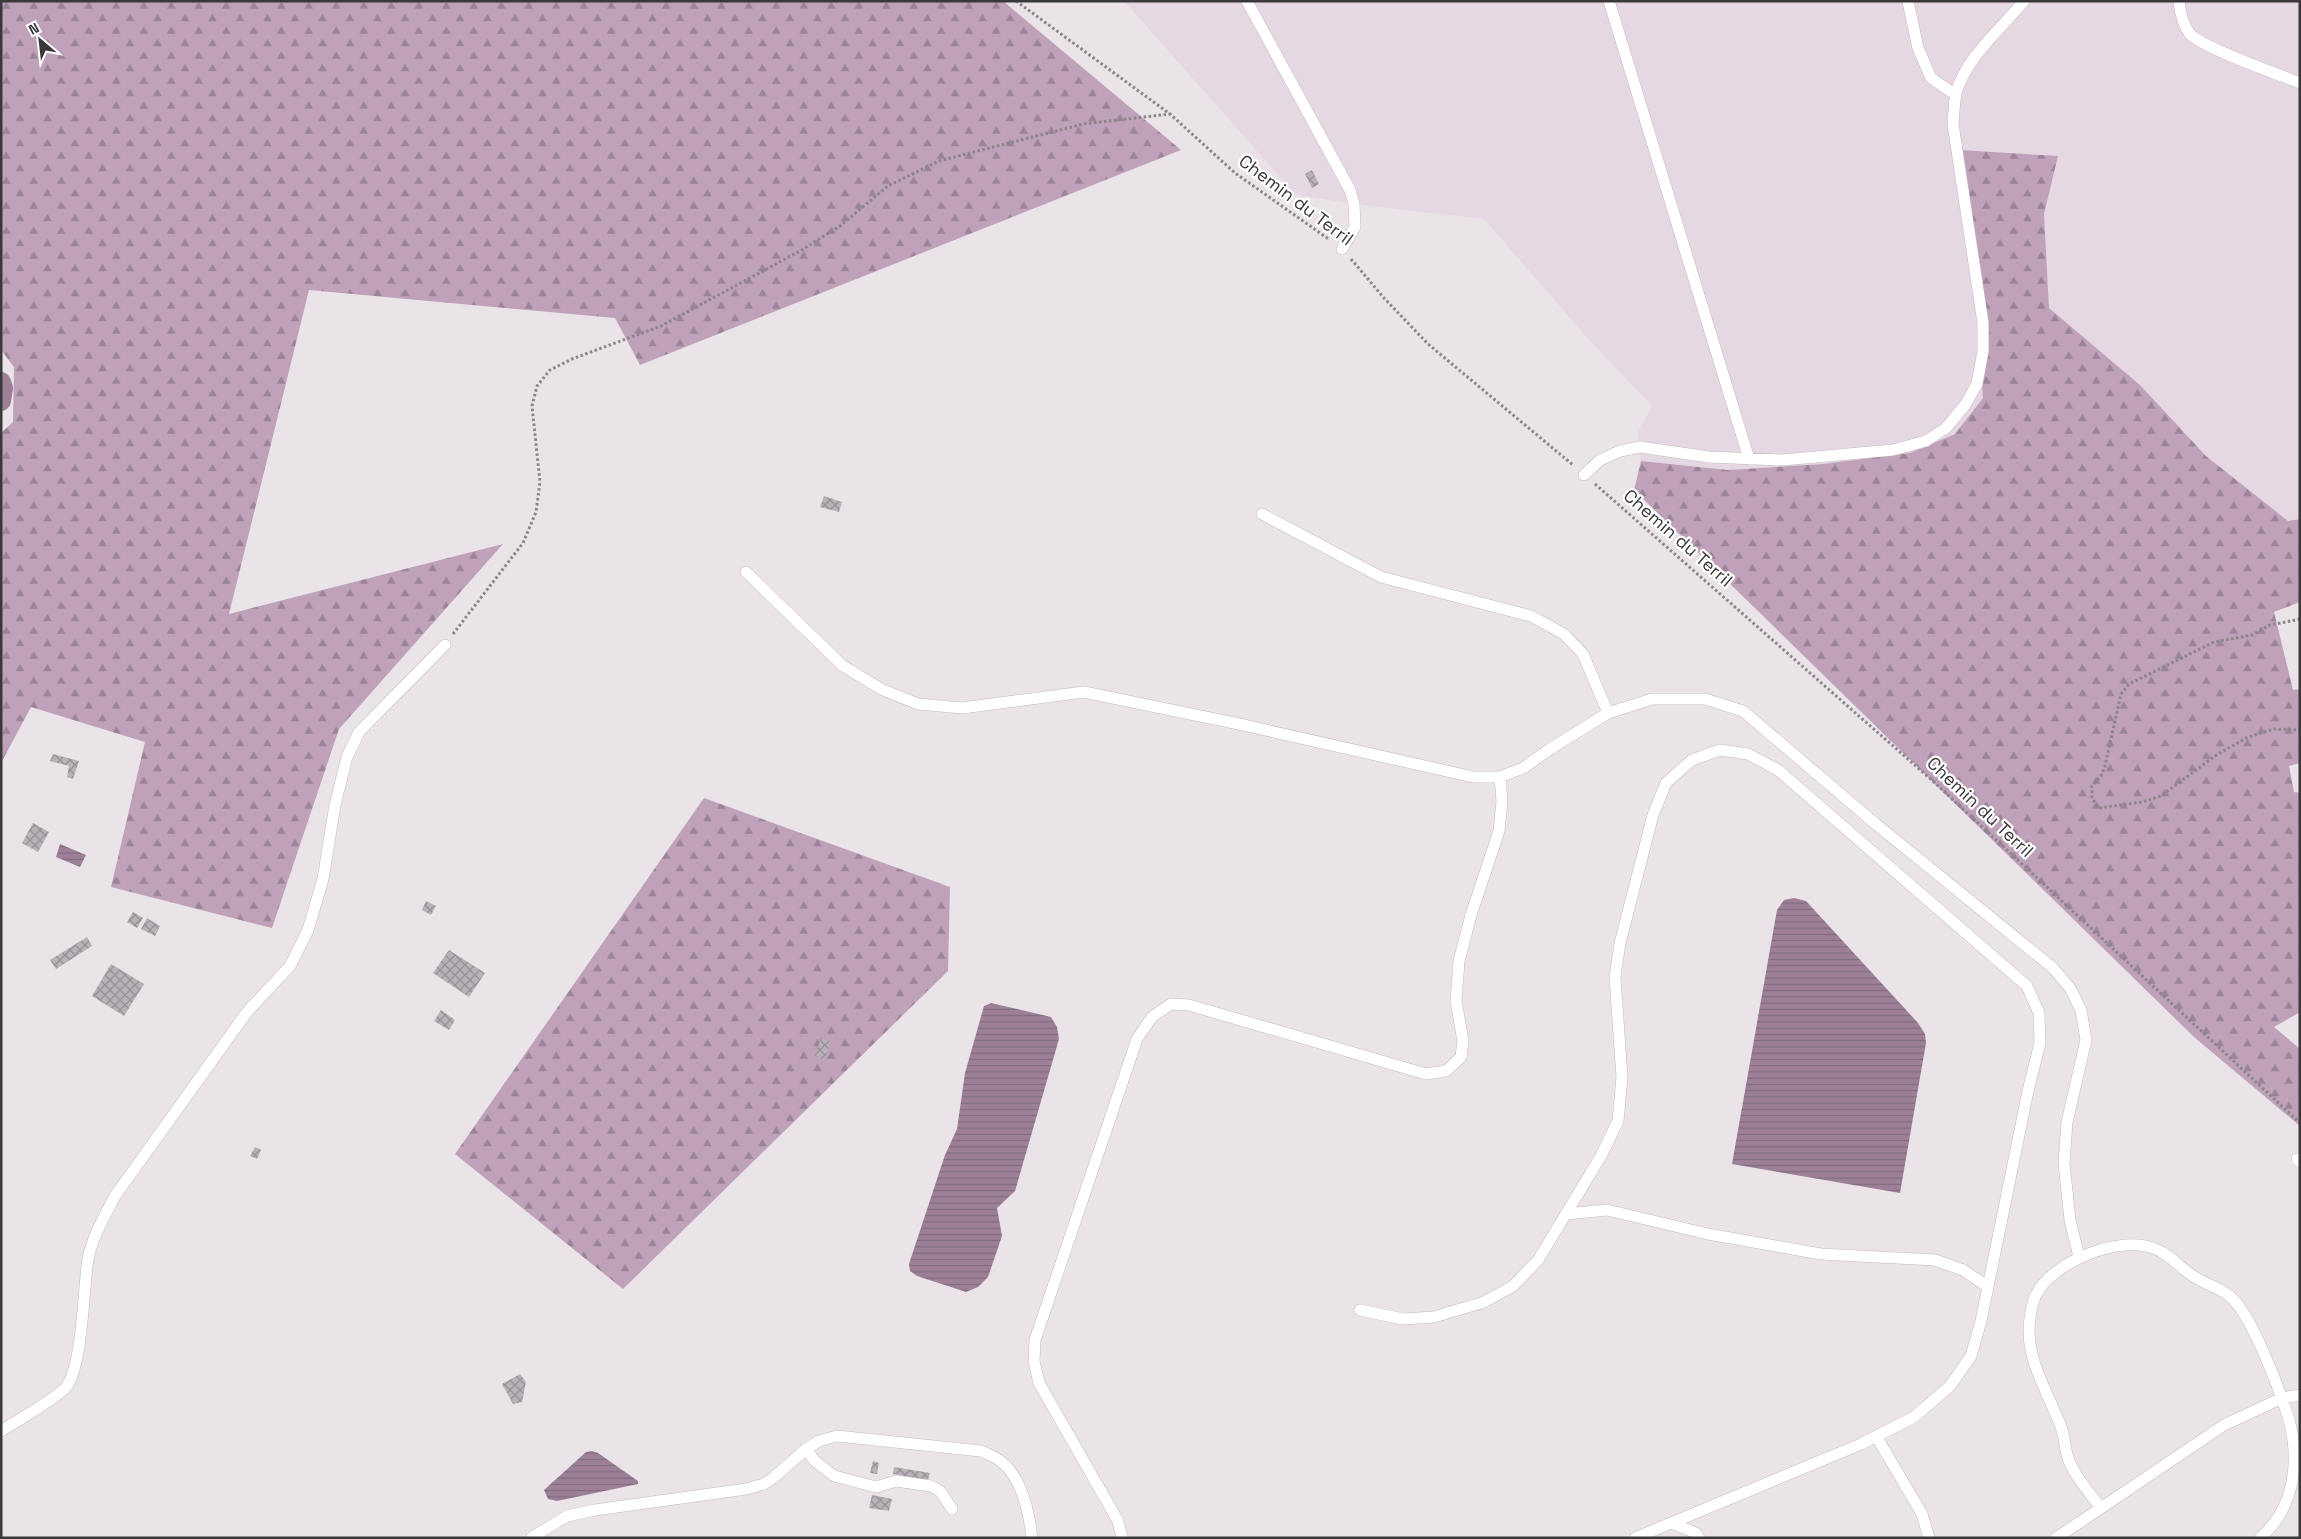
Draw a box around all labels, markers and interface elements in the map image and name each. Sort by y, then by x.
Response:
north arrow [15,15,65,65]
text: N [26,18,42,39]
street label: Chemin du Terril [1235,149,1358,250]
street label: Chemin du Terril [1619,484,1738,591]
street label: Chemin du Terril [1922,751,2038,862]

